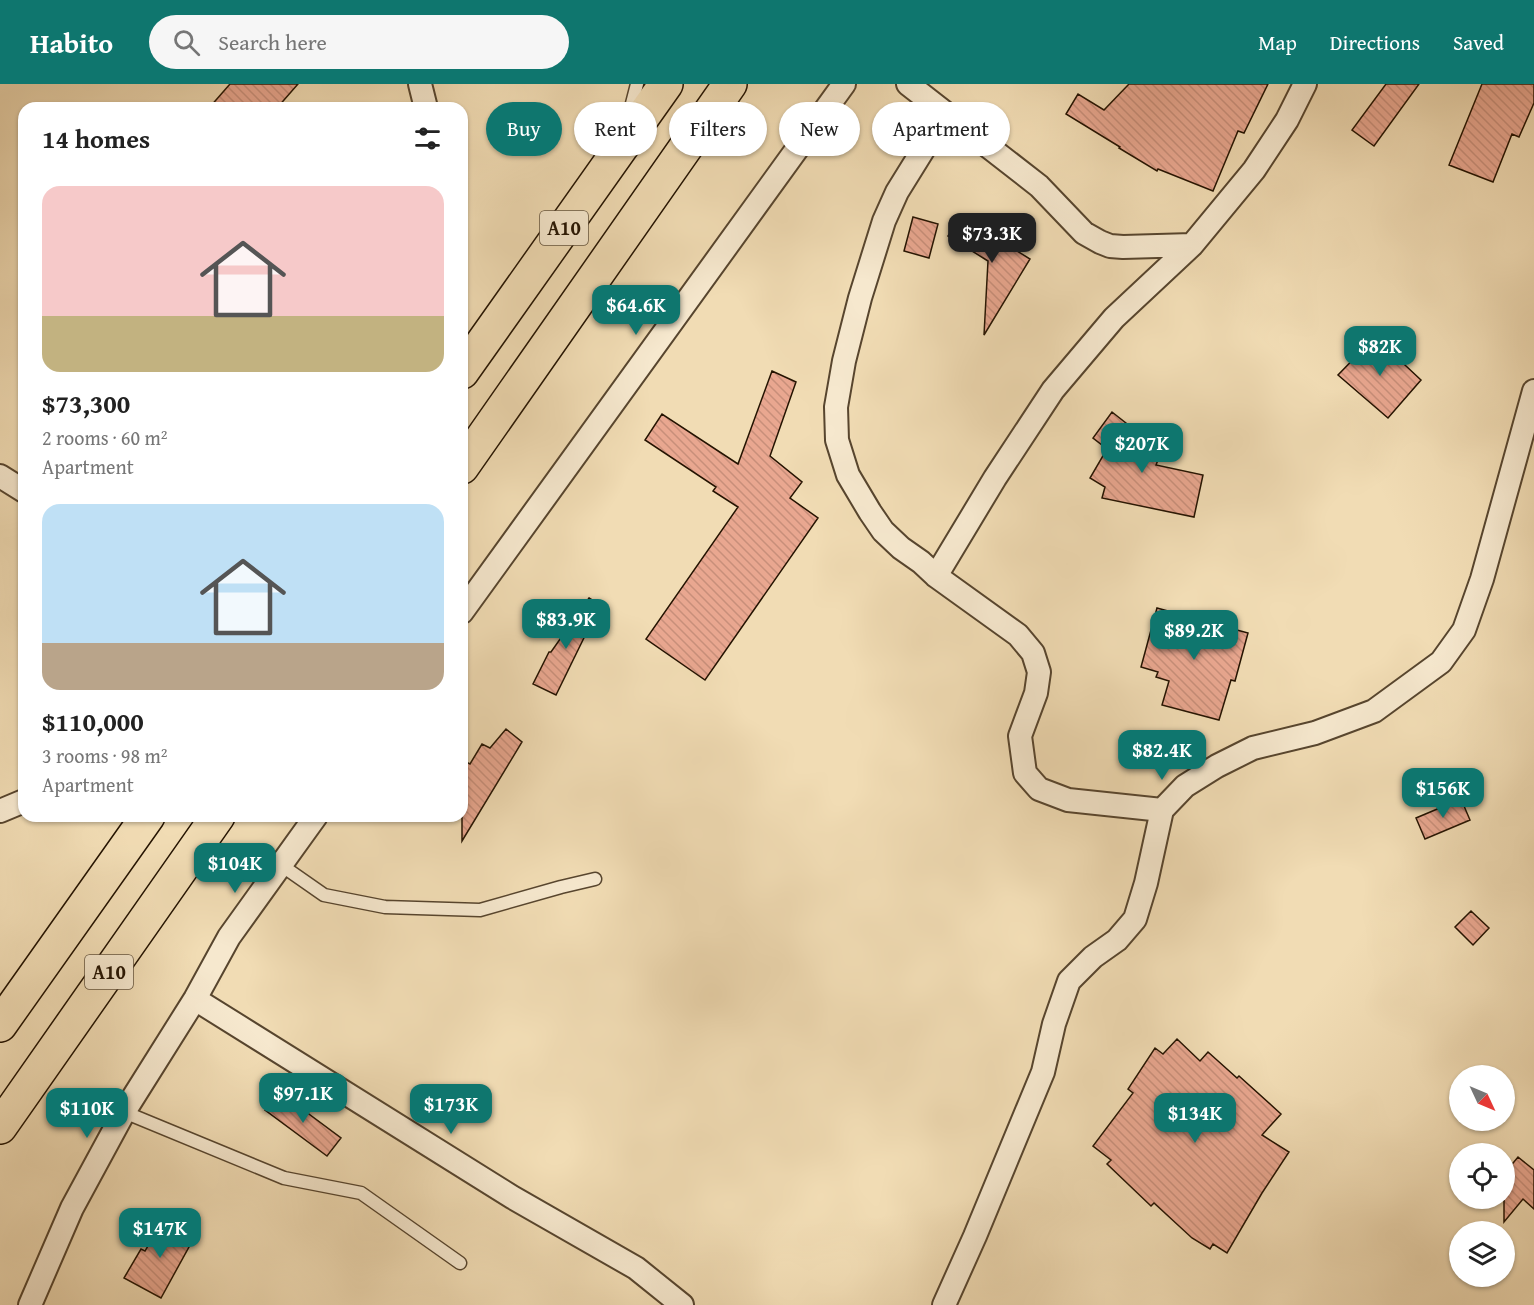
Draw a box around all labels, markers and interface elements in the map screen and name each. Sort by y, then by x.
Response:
search box [149,15,569,69]
text: Habito [30,22,113,63]
icon: search [170,26,203,59]
text: Search here [218,26,327,58]
text: Map [1258,27,1297,58]
text: Directions [1330,27,1420,58]
text: Saved [1453,27,1504,58]
chip: Buy [486,102,562,156]
chip: Rent [574,102,657,156]
chip: Filters [669,102,767,156]
chip: New [779,102,860,156]
chip: Apartment [872,102,1010,156]
text: 14 homes [42,119,150,158]
icon: filters [411,122,444,155]
road number: A10 [540,211,588,245]
pin: $73.3K [943,213,1041,264]
text: $73.3K [962,218,1022,247]
icon: home [189,225,297,333]
pin: $64.6K [587,285,685,336]
text: $64.6K [606,290,666,319]
pin: $82K [1344,326,1416,377]
text: $82K [1358,331,1402,360]
text: $73,300 [42,384,130,423]
text: 2 rooms · 60 m² [42,423,168,452]
pin: $207K [1100,423,1184,474]
text: $207K [1115,428,1169,457]
text: Apartment [42,452,134,481]
icon: home [189,543,297,651]
pin: $83.9K [517,599,615,650]
text: $83.9K [536,604,596,633]
pin: $89.2K [1145,610,1243,661]
text: $89.2K [1164,615,1224,644]
text: $110,000 [42,702,144,741]
pin: $82.4K [1113,730,1211,781]
text: $82.4K [1132,735,1192,764]
text: 3 rooms · 98 m² [42,741,168,770]
pin: $156K [1401,768,1485,819]
text: Apartment [42,770,134,799]
text: $156K [1416,773,1470,802]
pin: $104K [193,843,277,894]
text: $104K [208,848,262,877]
road number: A10 [85,955,133,989]
north arrow [1449,1065,1515,1131]
map controls [1449,1065,1515,1287]
pin: $97.1K [254,1073,352,1124]
text: $97.1K [273,1078,333,1107]
pin: $173K [409,1084,493,1135]
pin: $110K [45,1088,129,1139]
text: $173K [424,1089,478,1118]
text: $110K [60,1093,114,1122]
pin: $134K [1153,1093,1237,1144]
text: $134K [1168,1098,1222,1127]
button: locate [1449,1143,1515,1209]
pin: $147K [118,1208,202,1259]
text: $147K [133,1213,187,1242]
button: layers [1449,1221,1515,1287]

